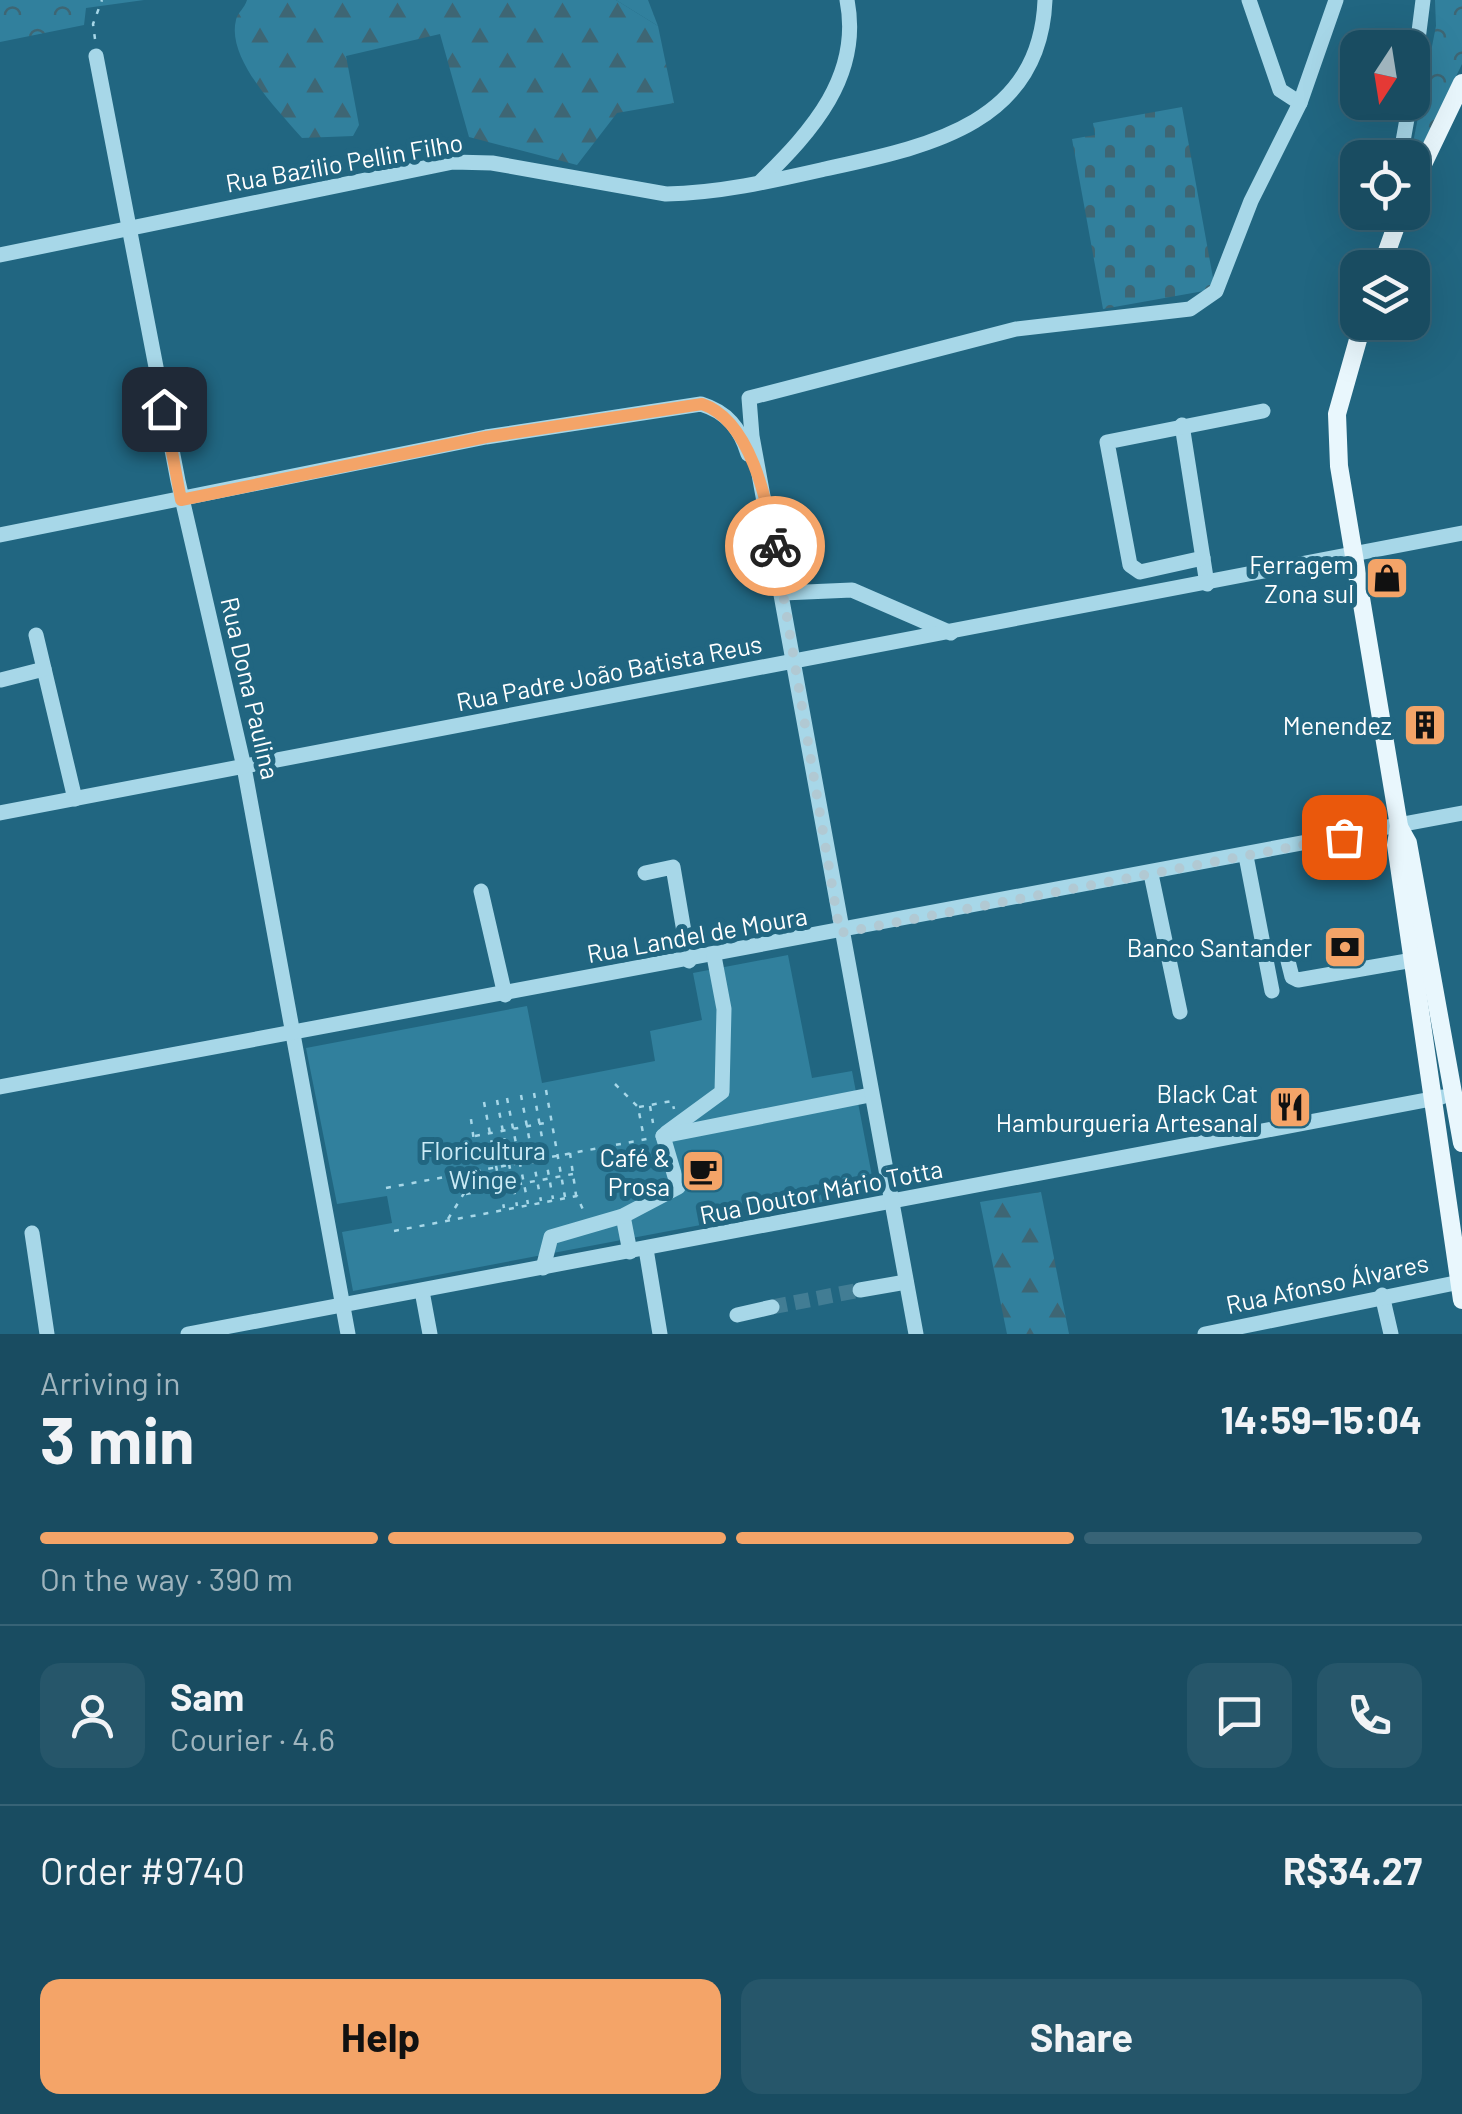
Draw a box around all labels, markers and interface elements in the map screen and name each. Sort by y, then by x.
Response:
north arrow [1340,30,1430,120]
map controls [1340,30,1430,340]
street label: Rua Bazilio Pellin Filho [223,126,465,198]
button: locate [1340,140,1430,230]
button: layers [1340,250,1430,340]
pin [122,367,207,452]
icon: home [137,382,192,437]
courier [725,496,825,596]
icon: bike [748,519,803,574]
place label: Ferragem Zona sul [1249,549,1354,608]
shop icon: Ferragem Zona sul [1364,555,1410,601]
street label: Rua Dona Paulina [215,594,287,782]
street label: Rua Padre João Batista Reus [454,628,764,716]
building icon: Menendez [1402,702,1448,748]
place label: Menendez [1283,710,1392,740]
pin [1302,795,1387,880]
icon: bag [1317,810,1372,865]
street label: Rua Landel de Moura [584,900,810,968]
bank icon: Banco Santander [1322,924,1368,970]
place label: Banco Santander [1127,932,1312,962]
place label: Black Cat Hamburgueria Artesanal [996,1078,1258,1137]
restaurant icon: Black Cat Hamburgueria Artesanal [1267,1084,1313,1130]
park label: Floricultura Winge [420,1135,546,1194]
place label: Café & Prosa [600,1142,670,1201]
cafe icon: Café & Prosa [680,1148,726,1194]
street label: Rua Doutor Mário Totta [697,1153,945,1229]
street label: Rua Afonso Álvares [1223,1247,1431,1319]
text: Arriving in [40,1363,180,1401]
text: 14:59–15:04 [1221,1396,1422,1442]
text: 3 min [40,1399,195,1477]
text: On the way · 390 m [40,1559,293,1597]
button: person [40,1663,145,1768]
button: chat [1187,1663,1292,1768]
button: phone [1317,1663,1422,1768]
text: Sam [170,1673,244,1719]
text: Courier · 4.6 [170,1719,335,1757]
text: Order #9740 [40,1847,245,1893]
text: R$34.27 [1283,1847,1422,1893]
button: Help [40,1979,721,2094]
button: Share [741,1979,1422,2094]

